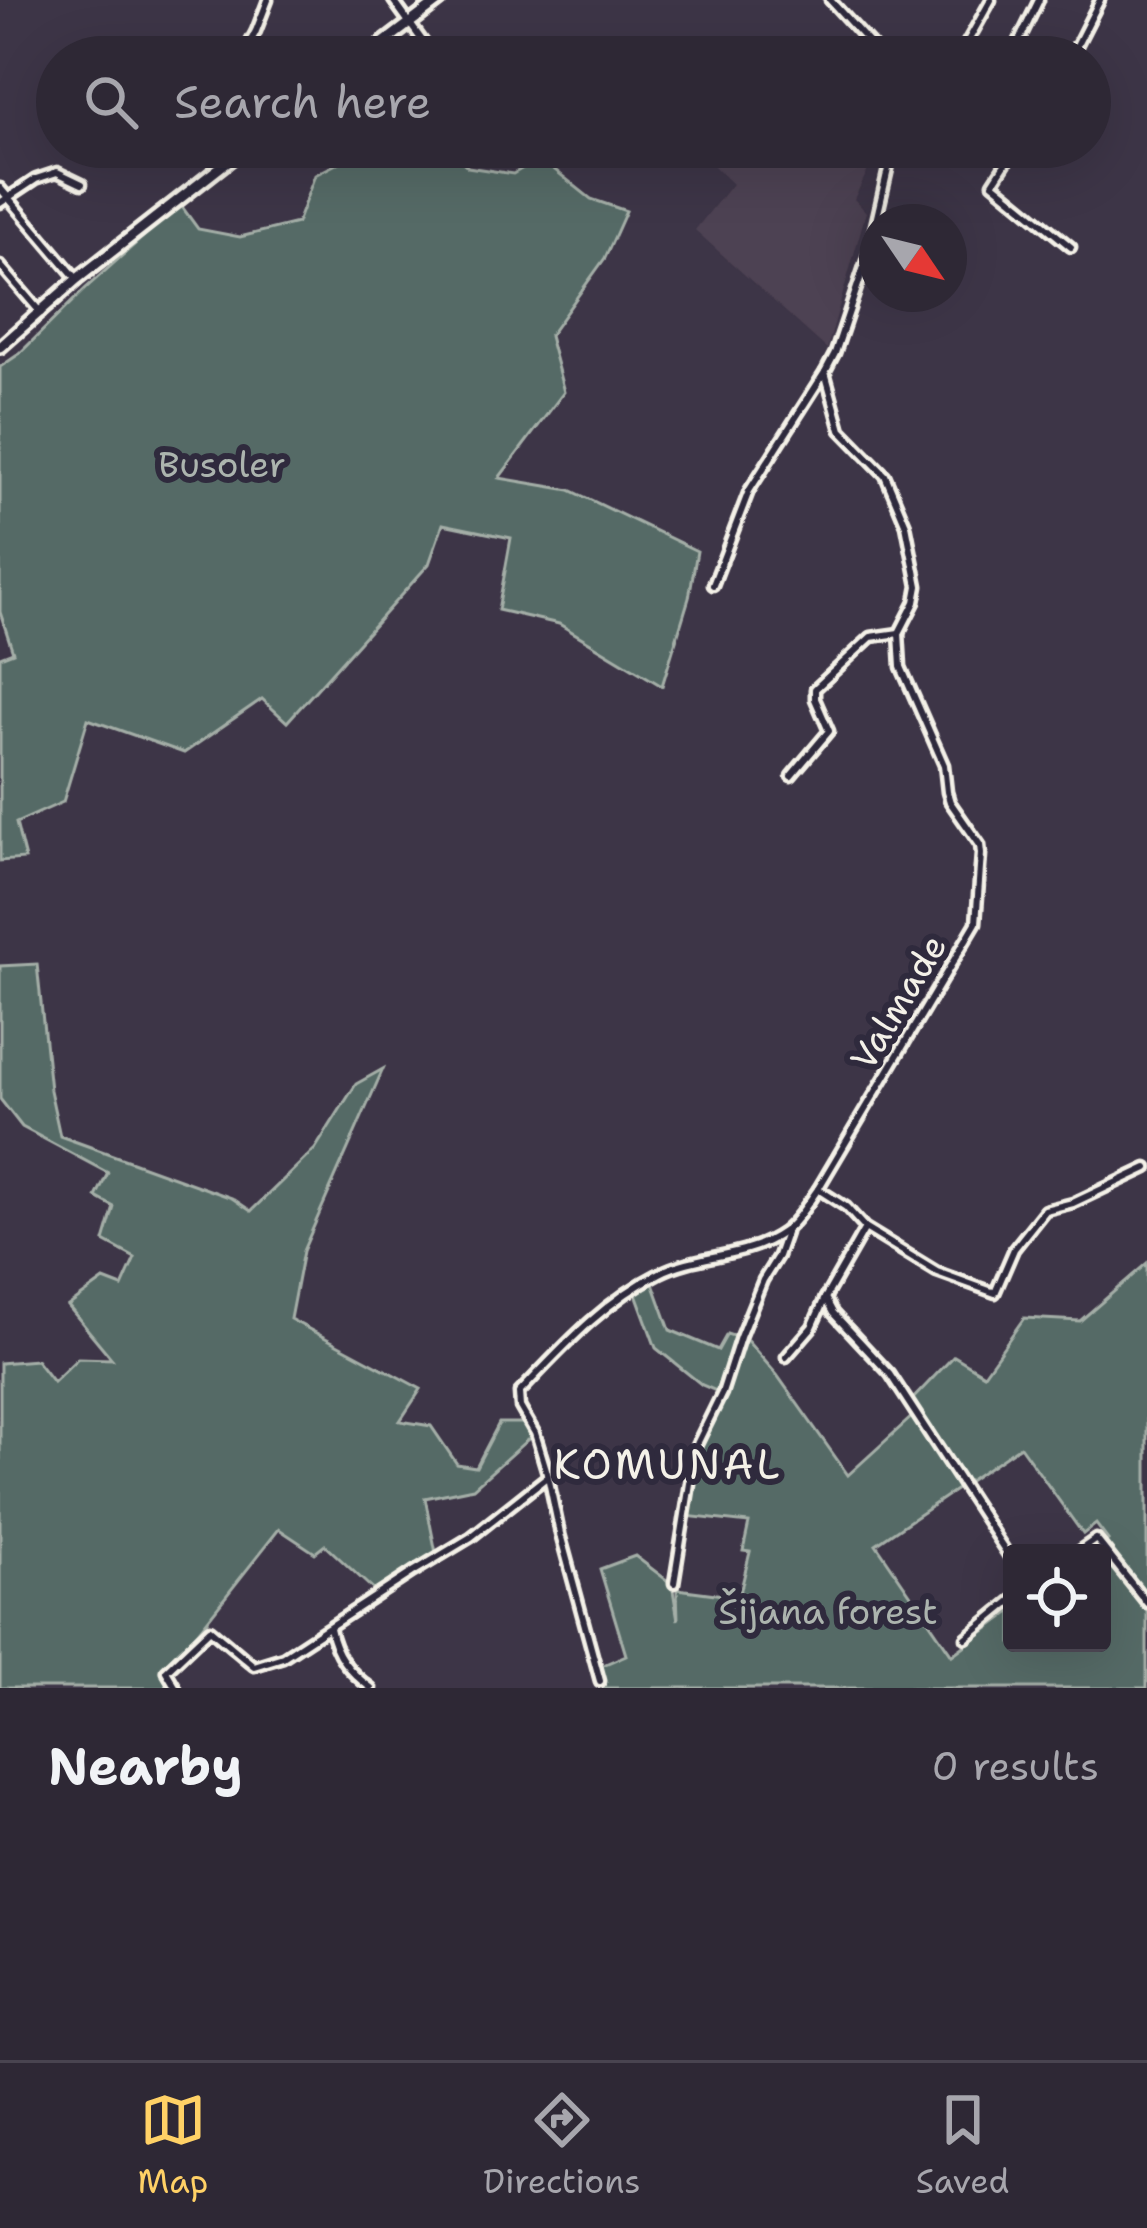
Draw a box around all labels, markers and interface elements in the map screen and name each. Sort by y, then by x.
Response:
search box [36,36,1111,168]
icon: search [78,69,144,135]
text: Search here [174,72,431,132]
north arrow [859,204,967,312]
park label: Busoler [158,440,286,489]
street label: Valmade [839,925,958,1079]
district label: KOMUNAL [553,1436,783,1492]
map controls [1003,1544,1111,1652]
button: locate [1003,1544,1111,1652]
park label: Šijana forest [718,1587,938,1636]
text: Nearby [48,1732,243,1800]
text: 0 results [932,1740,1099,1792]
tab: Map [138,2087,208,2204]
tab: Directions [483,2087,641,2204]
tab: Saved [916,2087,1009,2204]

